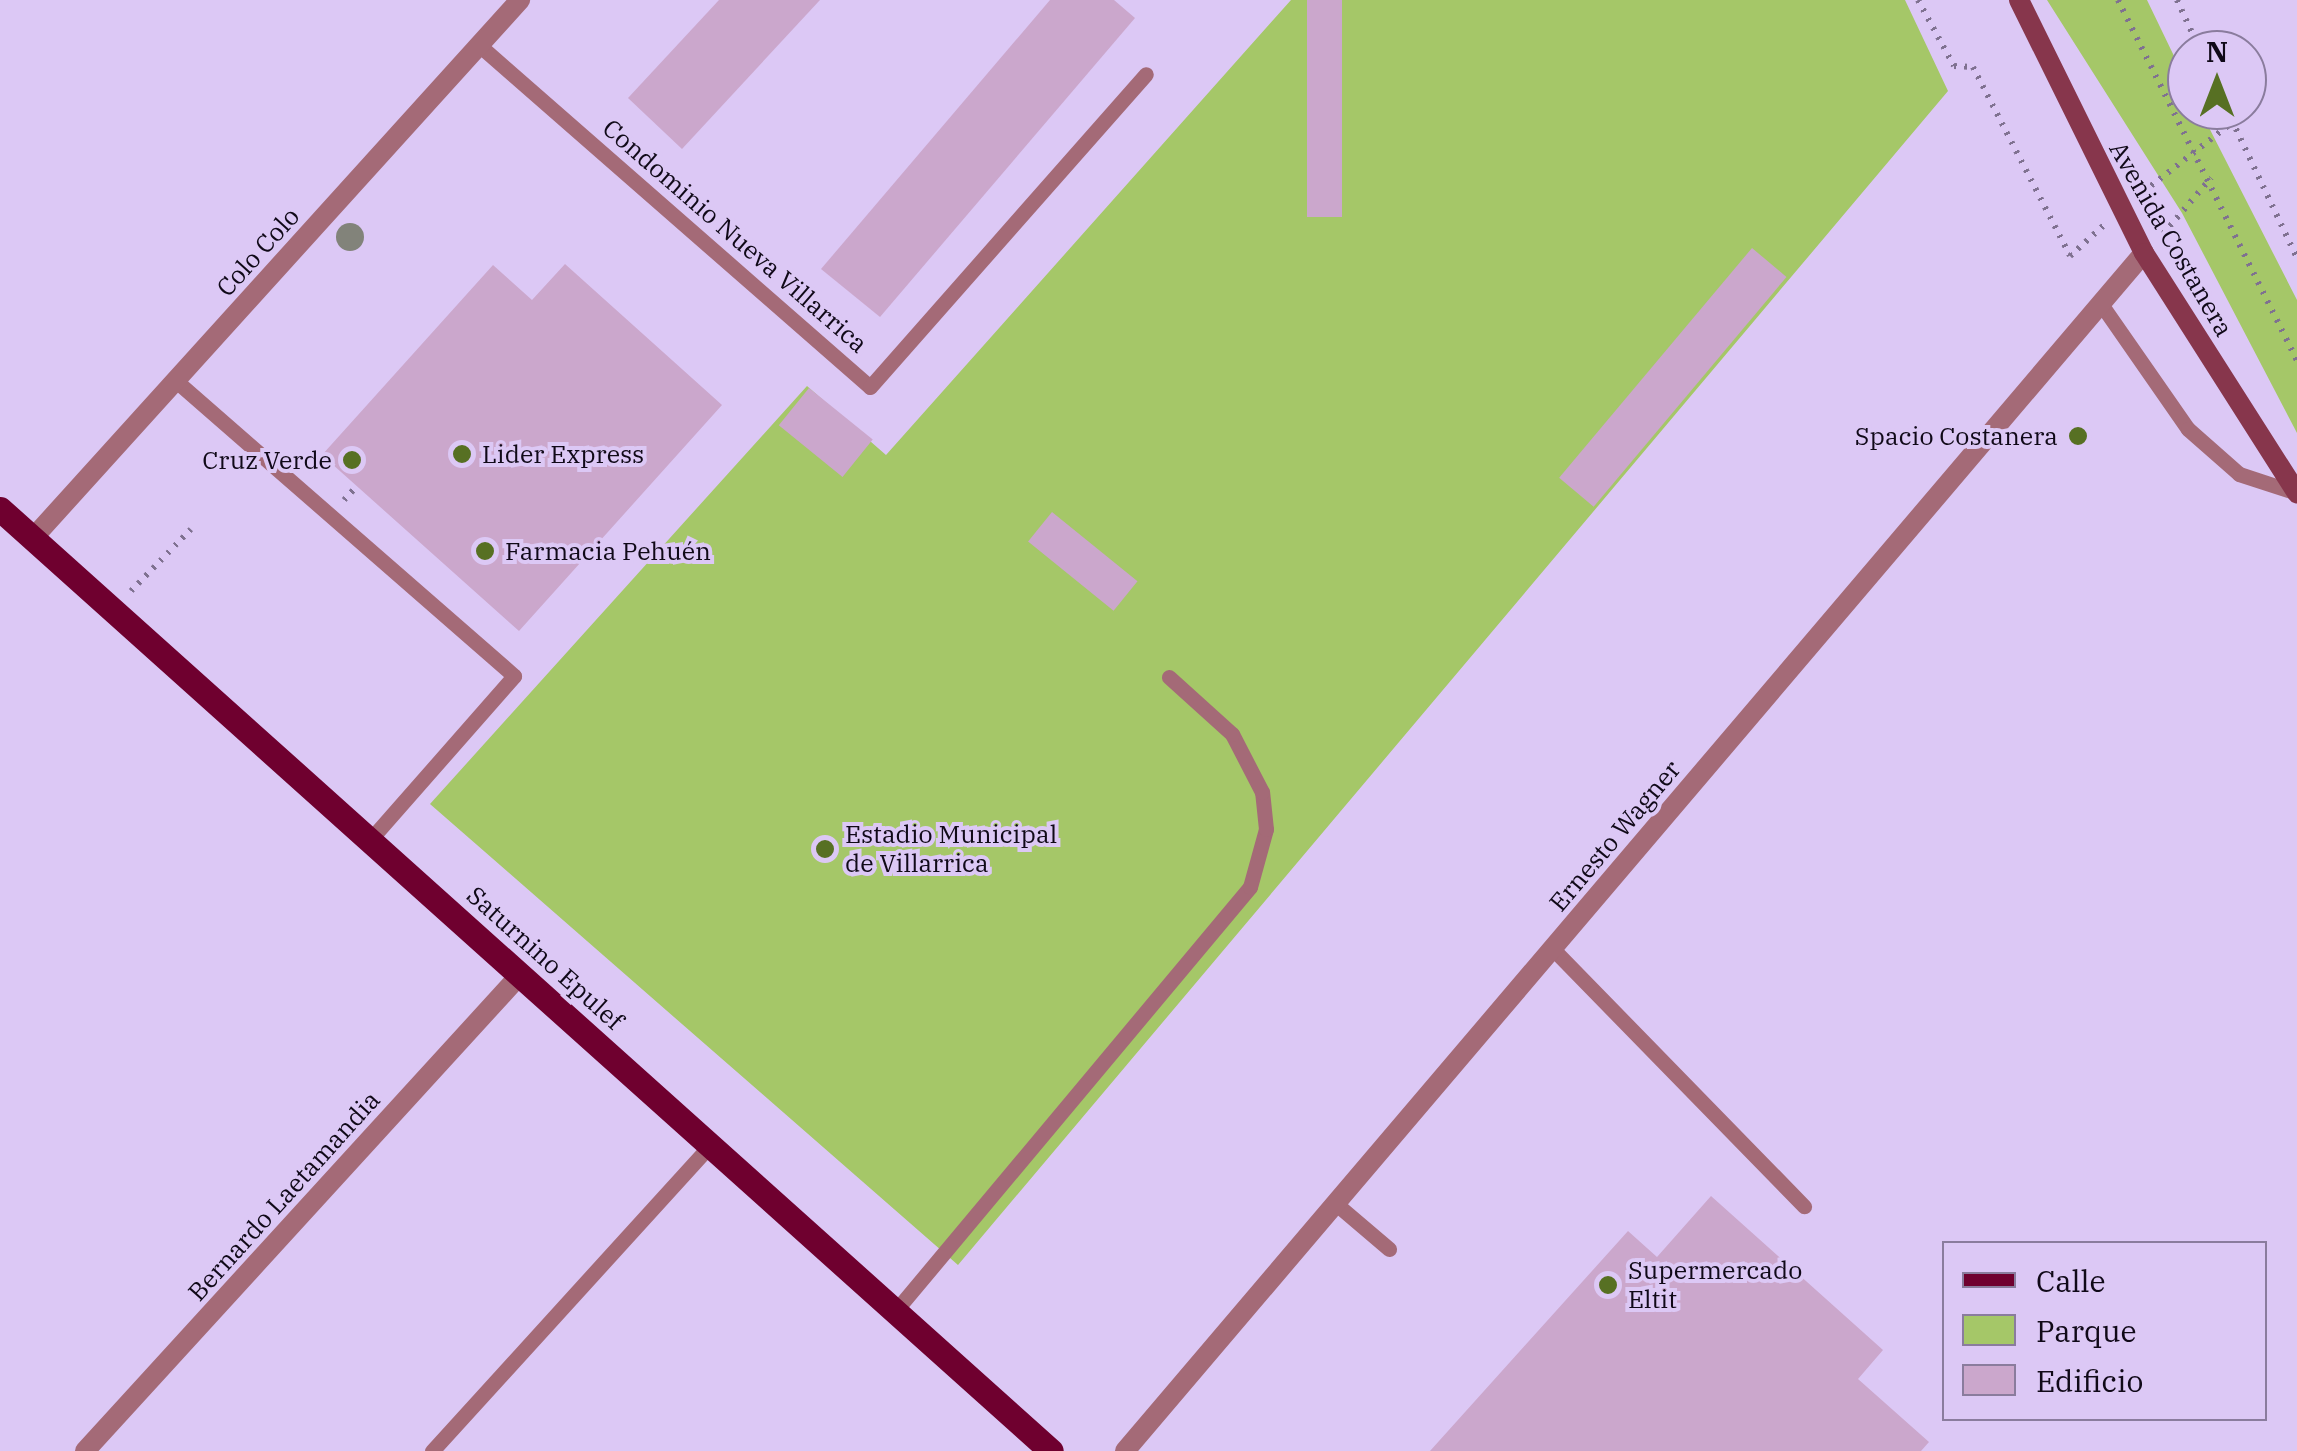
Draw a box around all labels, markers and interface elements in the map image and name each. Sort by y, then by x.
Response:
north arrow [2167,30,2267,130]
text: N [2206,33,2228,70]
street label: Condominio Nueva Villarrica [597,113,873,359]
street label: Avenida Costanera [2103,136,2239,342]
street label: Colo Colo [210,201,306,303]
place label: Spacio Costanera [1855,421,2058,451]
marker: Spacio Costanera [2067,425,2089,447]
place label: Lider Express [482,439,644,469]
marker: Lider Express [451,443,473,465]
place label: Cruz Verde [202,445,332,475]
marker: Cruz Verde [341,449,363,471]
place label: Farmacia Pehuén [505,536,711,566]
marker: Farmacia Pehuén [474,540,496,562]
street label: Ernesto Wagner [1543,755,1687,917]
place label: Estadio Municipal de Villarrica [845,820,1057,879]
marker: Estadio Municipal de Villarrica [814,838,836,860]
street label: Saturnino Epulef [461,880,629,1036]
street label: Bernardo Laetamandia [182,1085,386,1307]
legend [1942,1241,2267,1421]
place label: Supermercado Eltit [1628,1256,1802,1315]
text: Calle [2036,1261,2106,1300]
marker: Supermercado Eltit [1597,1274,1619,1296]
text: Parque [2036,1311,2137,1350]
text: Edificio [2036,1361,2143,1400]

